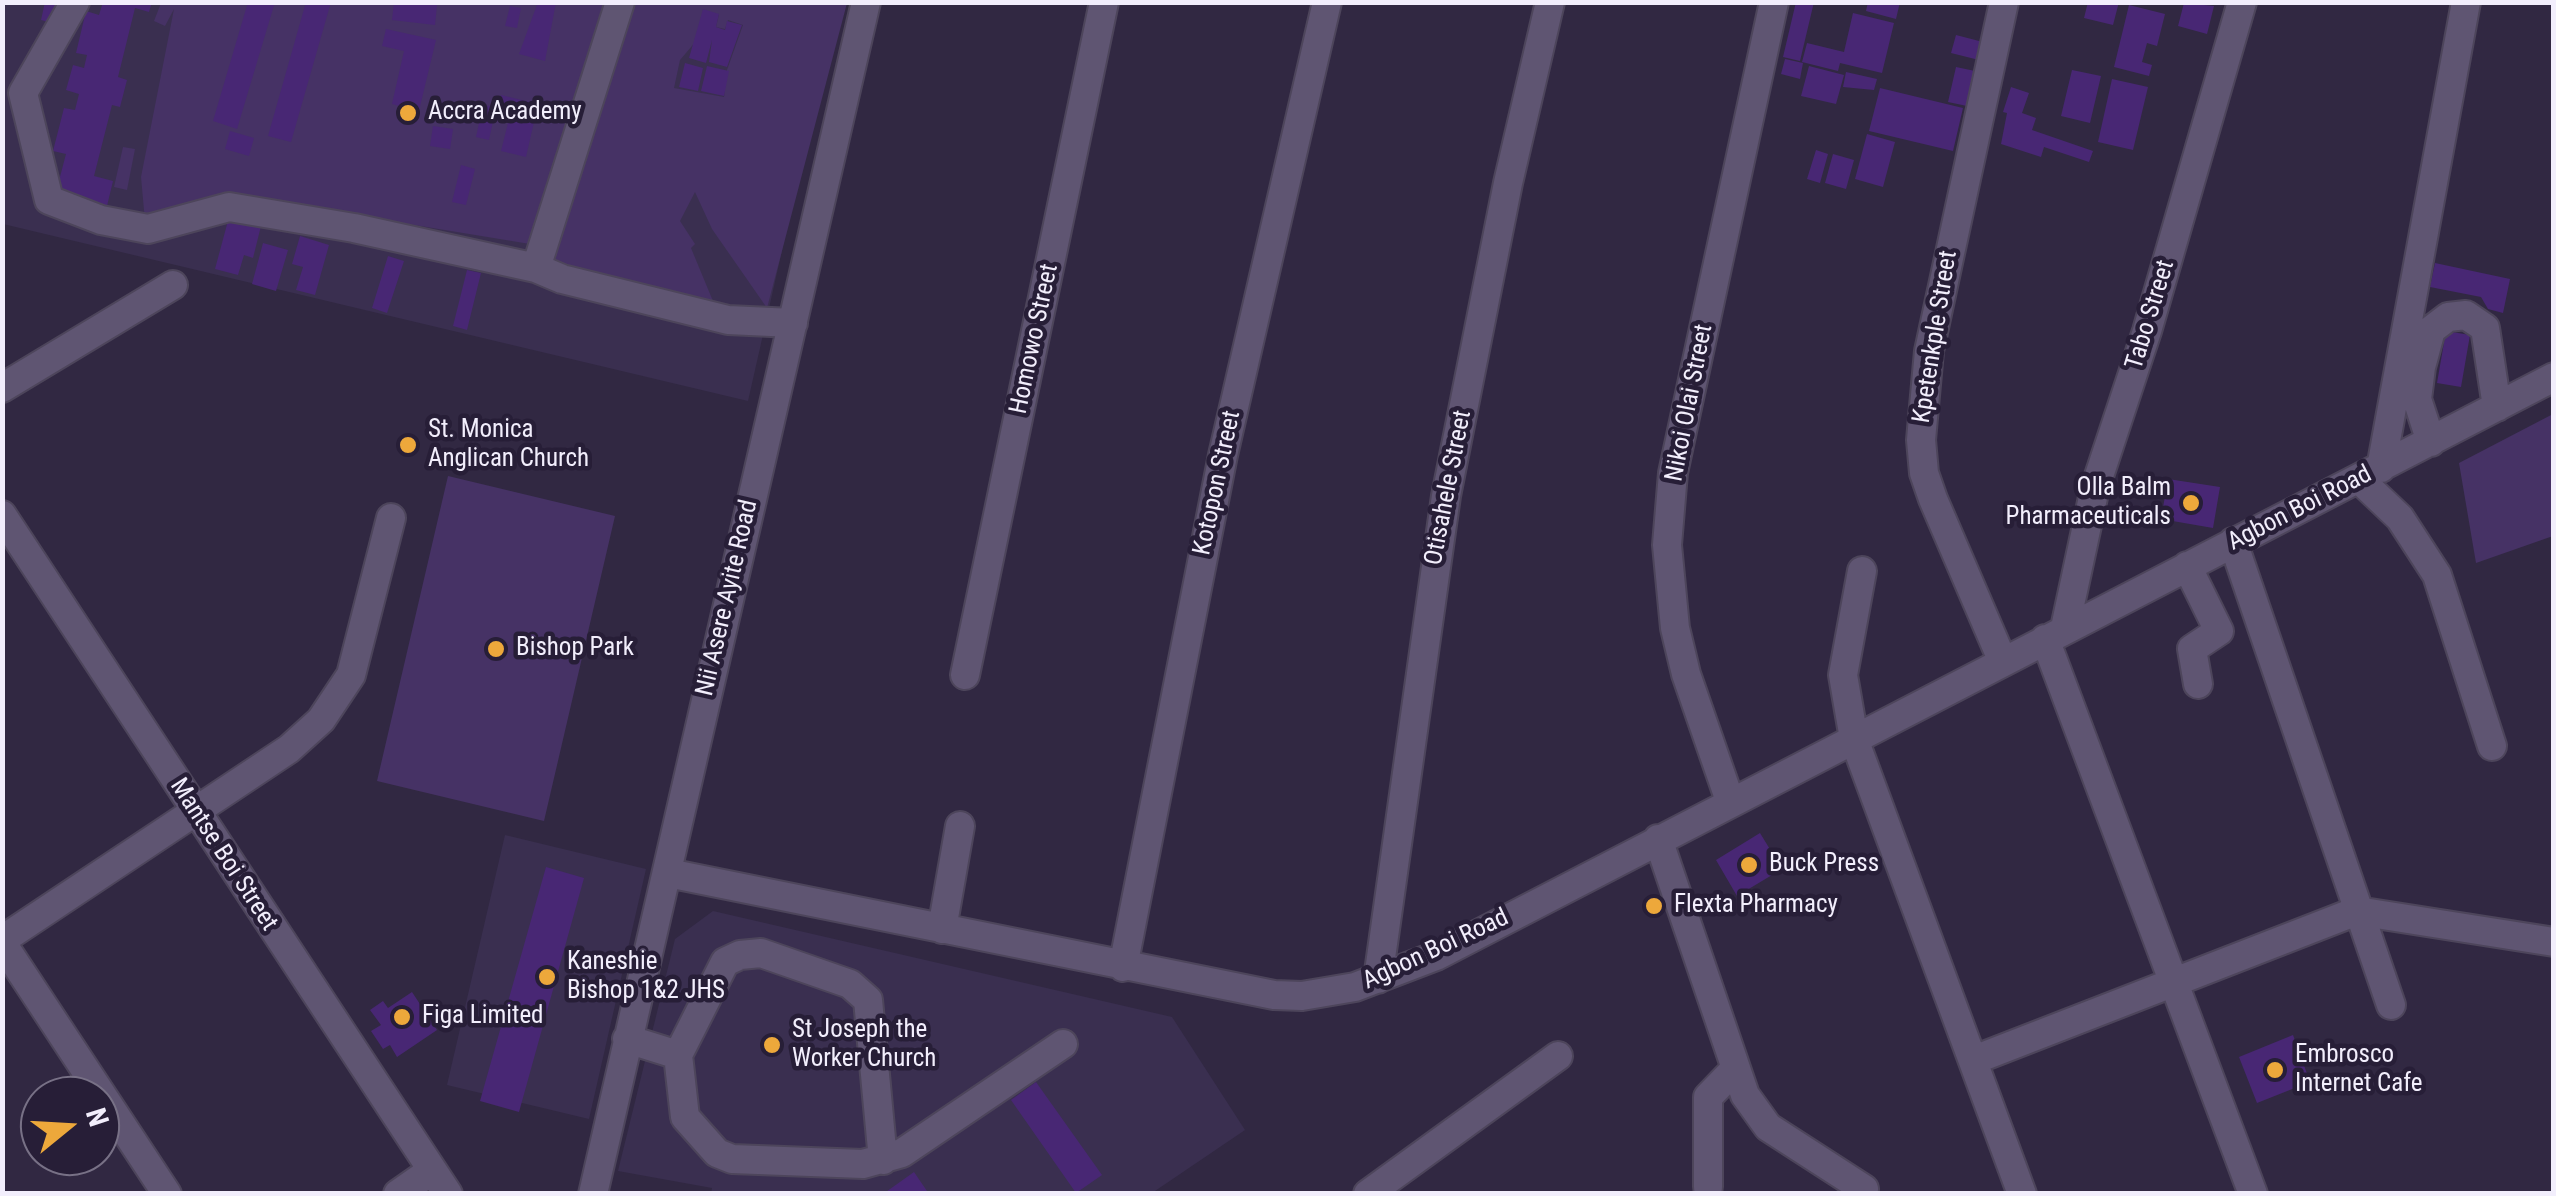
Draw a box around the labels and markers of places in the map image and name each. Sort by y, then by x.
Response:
place label: Accra Academy [428,98,582,128]
marker: Accra Academy [397,102,419,124]
place label: St. Monica Anglican Church [428,416,589,475]
marker: St. Monica Anglican Church [397,434,419,456]
place label: Olla Balm Pharmaceuticals [2006,474,2171,533]
marker: Olla Balm Pharmaceuticals [2180,492,2202,514]
place label: Bishop Park [516,634,634,664]
marker: Bishop Park [485,638,507,660]
place label: Buck Press [1769,850,1879,880]
marker: Buck Press [1738,854,1760,876]
place label: Flexta Pharmacy [1674,891,1838,921]
marker: Flexta Pharmacy [1643,895,1665,917]
place label: Kaneshie Bishop 1&2 JHS [567,948,725,1007]
marker: Kaneshie Bishop 1&2 JHS [536,966,558,988]
place label: Figa Limited [422,1002,544,1032]
marker: Figa Limited [391,1006,413,1028]
place label: St Joseph the Worker Church [792,1016,936,1075]
marker: St Joseph the Worker Church [761,1034,783,1056]
place label: Embrosco Internet Cafe [2295,1041,2423,1100]
marker: Embrosco Internet Cafe [2264,1059,2286,1081]

